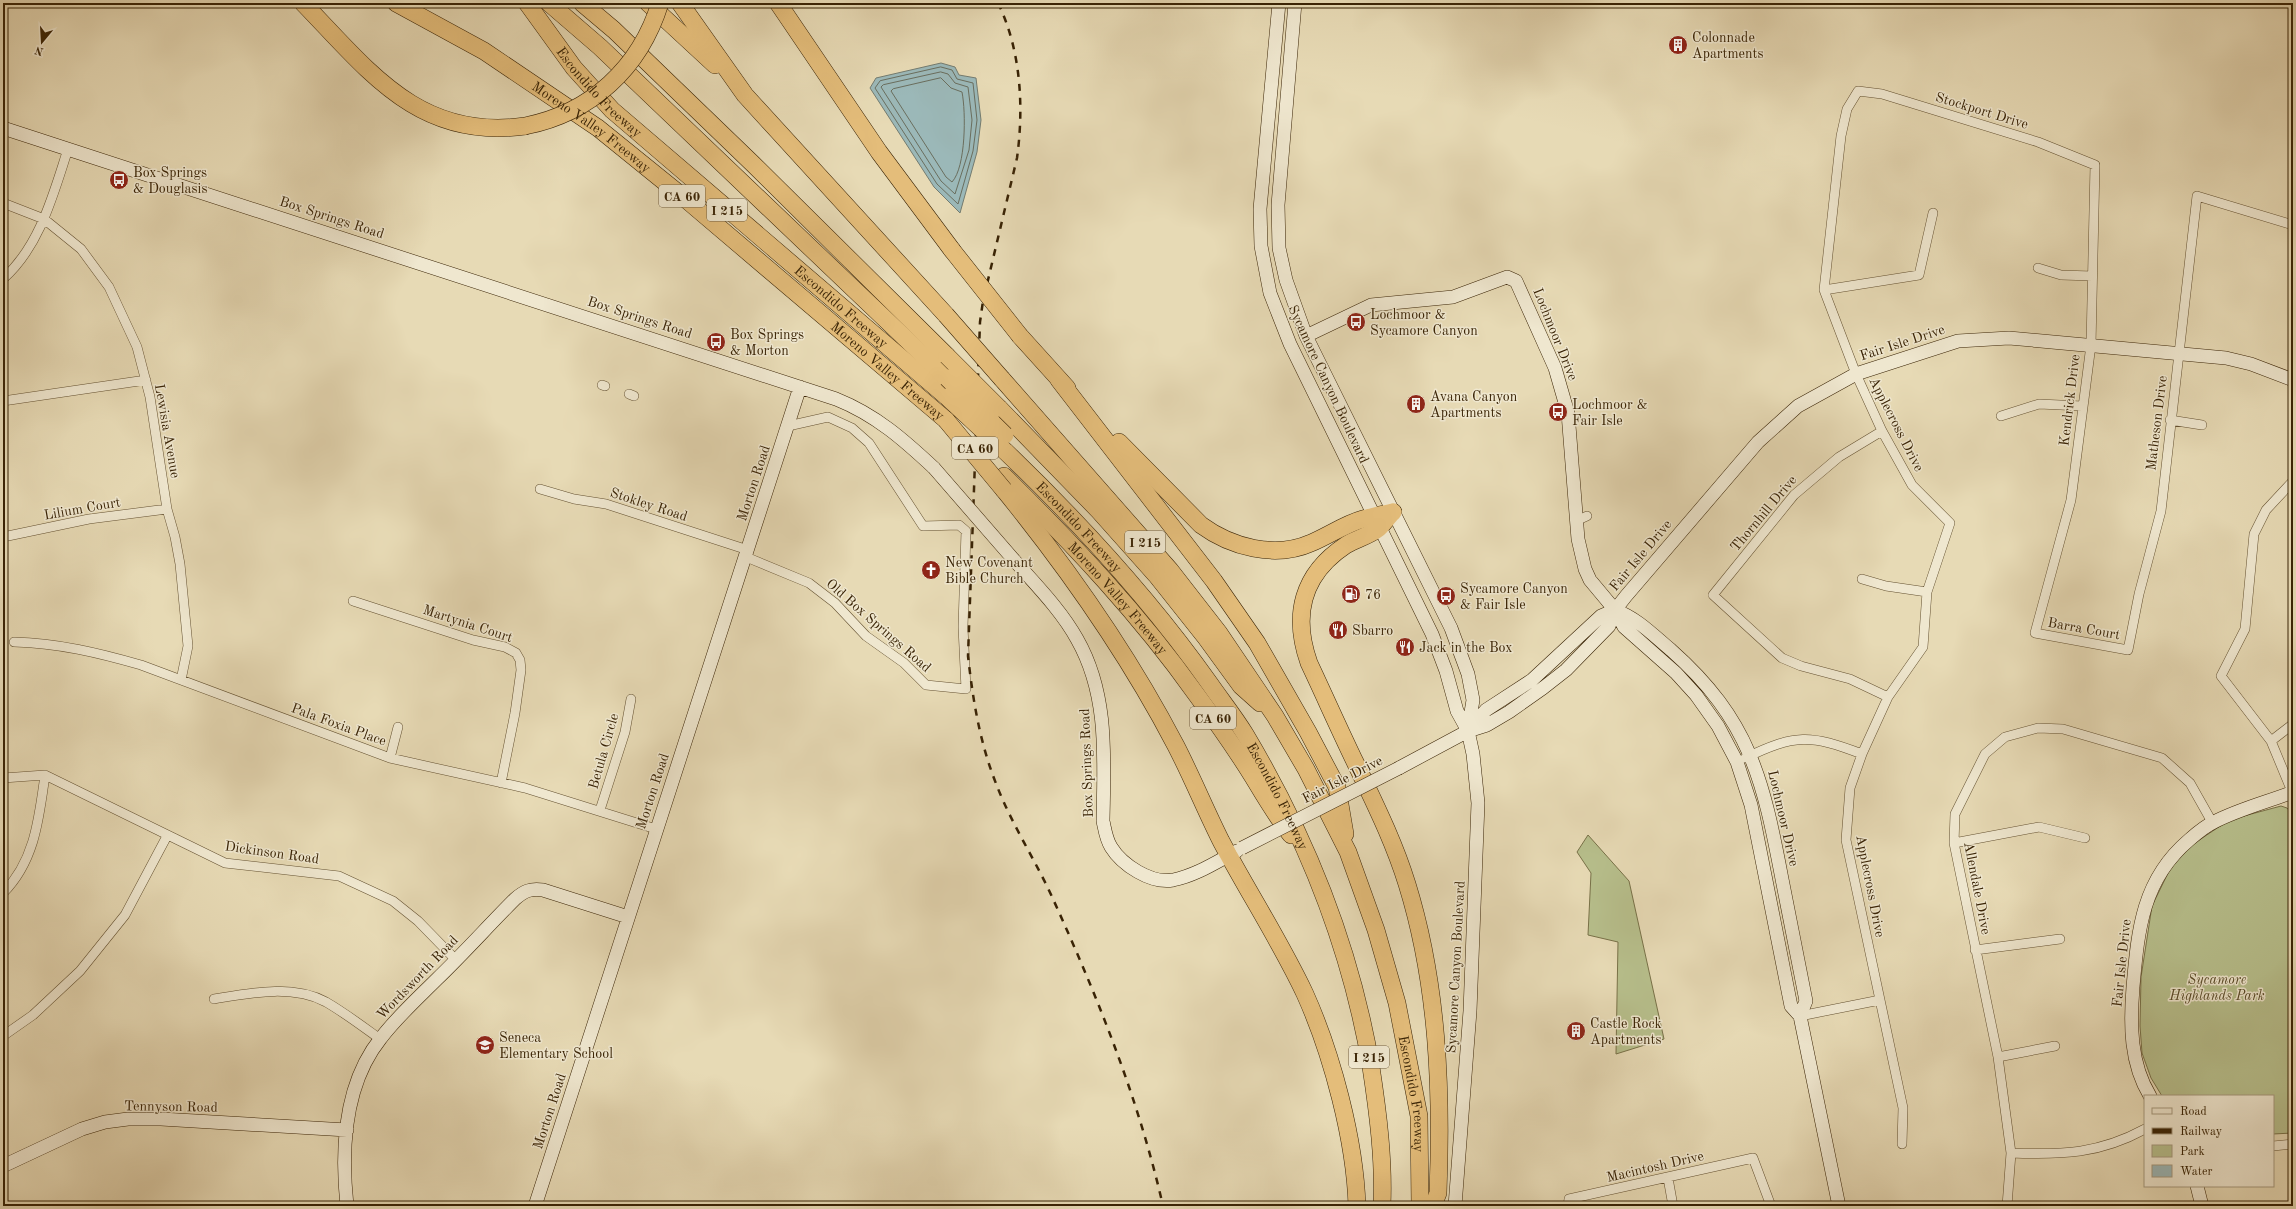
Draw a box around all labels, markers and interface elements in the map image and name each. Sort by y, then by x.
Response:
north arrow [22,22,62,62]
place label: Colonnade Apartments [1692,31,1764,61]
building icon: Colonnade Apartments [1667,34,1689,56]
text: N [33,43,45,57]
street label: Escondido Freeway [553,45,645,141]
street label: Moreno Valley Freeway [529,79,654,176]
street label: Stockport Drive [1934,90,2030,132]
place label: Box Springs & Douglasis [133,166,207,196]
bus stop icon: Box Springs & Douglasis [108,169,130,191]
road number: CA 60 [659,185,705,207]
street label: Box Springs Road [278,194,386,241]
road number: I 215 [707,199,747,221]
street label: Escondido Freeway [791,264,891,352]
street label: Lochmoor Drive [1530,286,1580,383]
street label: Box Springs Road [586,294,694,341]
street label: Sycamore Canyon Boulevard [1285,303,1371,466]
place label: Lochmoor & Sycamore Canyon [1370,308,1478,338]
bus stop icon: Lochmoor & Sycamore Canyon [1345,311,1367,333]
street label: Moreno Valley Freeway [828,320,947,424]
street label: Fair Isle Drive [1858,323,1946,363]
place label: Box Springs & Morton [730,328,804,358]
bus stop icon: Box Springs & Morton [705,331,727,353]
street label: Kendrick Drive [2057,353,2083,447]
street label: Applecross Drive [1866,375,1926,474]
street label: Matheson Drive [2144,375,2170,471]
street label: Lewisia Avenue [152,383,182,479]
place label: Avana Canyon Apartments [1430,390,1518,420]
building icon: Avana Canyon Apartments [1405,393,1427,415]
place label: Lochmoor & Fair Isle [1572,398,1648,428]
bus stop icon: Lochmoor & Fair Isle [1547,401,1569,423]
road number: CA 60 [952,437,998,459]
street label: Morton Road [735,444,773,523]
street label: Thornhill Drive [1728,473,1799,554]
street label: Escondido Freeway [1033,480,1124,576]
street label: Stokley Road [608,486,689,524]
street label: Lilium Court [43,495,122,523]
street label: Fair Isle Drive [1607,517,1675,594]
road number: I 215 [1125,531,1165,553]
street label: Moreno Valley Freeway [1065,540,1170,658]
place label: New Covenant Bible Church [945,556,1033,586]
church icon: New Covenant Bible Church [920,559,942,581]
street label: Old Box Springs Road [823,577,934,675]
place label: Sycamore Canyon & Fair Isle [1460,582,1568,612]
fuel station icon: 76 [1340,583,1362,605]
bus stop icon: Sycamore Canyon & Fair Isle [1435,585,1457,607]
place label: 76 [1365,588,1381,602]
street label: Martynia Court [421,603,514,645]
street label: Barra Court [2046,616,2121,642]
restaurant icon: Sbarro [1327,619,1349,641]
place label: Sbarro [1352,624,1393,638]
restaurant icon: Jack in the Box [1394,636,1416,658]
place label: Jack in the Box [1419,641,1512,655]
street label: Pala Foxia Place [289,701,388,749]
road number: CA 60 [1190,707,1236,729]
street label: Box Springs Road [1078,708,1096,818]
street label: Betula Circle [586,712,621,791]
street label: Escondido Freeway [1244,740,1310,853]
street label: Morton Road [634,752,672,831]
street label: Fair Isle Drive [1300,754,1385,806]
street label: Lochmoor Drive [1765,769,1801,868]
street label: Applecross Drive [1853,834,1887,939]
street label: Dickinson Road [224,839,320,867]
street label: Allendale Drive [1961,841,1993,936]
street label: Sycamore Canyon Boulevard [1444,880,1468,1054]
street label: Fair Isle Drive [2110,918,2134,1008]
street label: Wordsworth Road [374,933,461,1022]
park label: Sycamore Highlands Park [2168,973,2265,1004]
place label: Castle Rock Apartments [1590,1017,1662,1047]
building icon: Castle Rock Apartments [1565,1020,1587,1042]
place label: Seneca Elementary School [499,1031,613,1061]
school or university icon: Seneca Elementary School [474,1034,496,1056]
street label: Escondido Freeway [1396,1035,1425,1153]
road number: I 215 [1349,1046,1389,1068]
street label: Morton Road [531,1072,569,1151]
legend [2144,1095,2274,1187]
street label: Tennyson Road [124,1099,218,1115]
text: Road [2180,1106,2207,1118]
text: Railway [2180,1126,2223,1138]
text: Park [2180,1146,2205,1158]
street label: Macintosh Drive [1605,1149,1705,1185]
text: Water [2180,1166,2213,1178]

